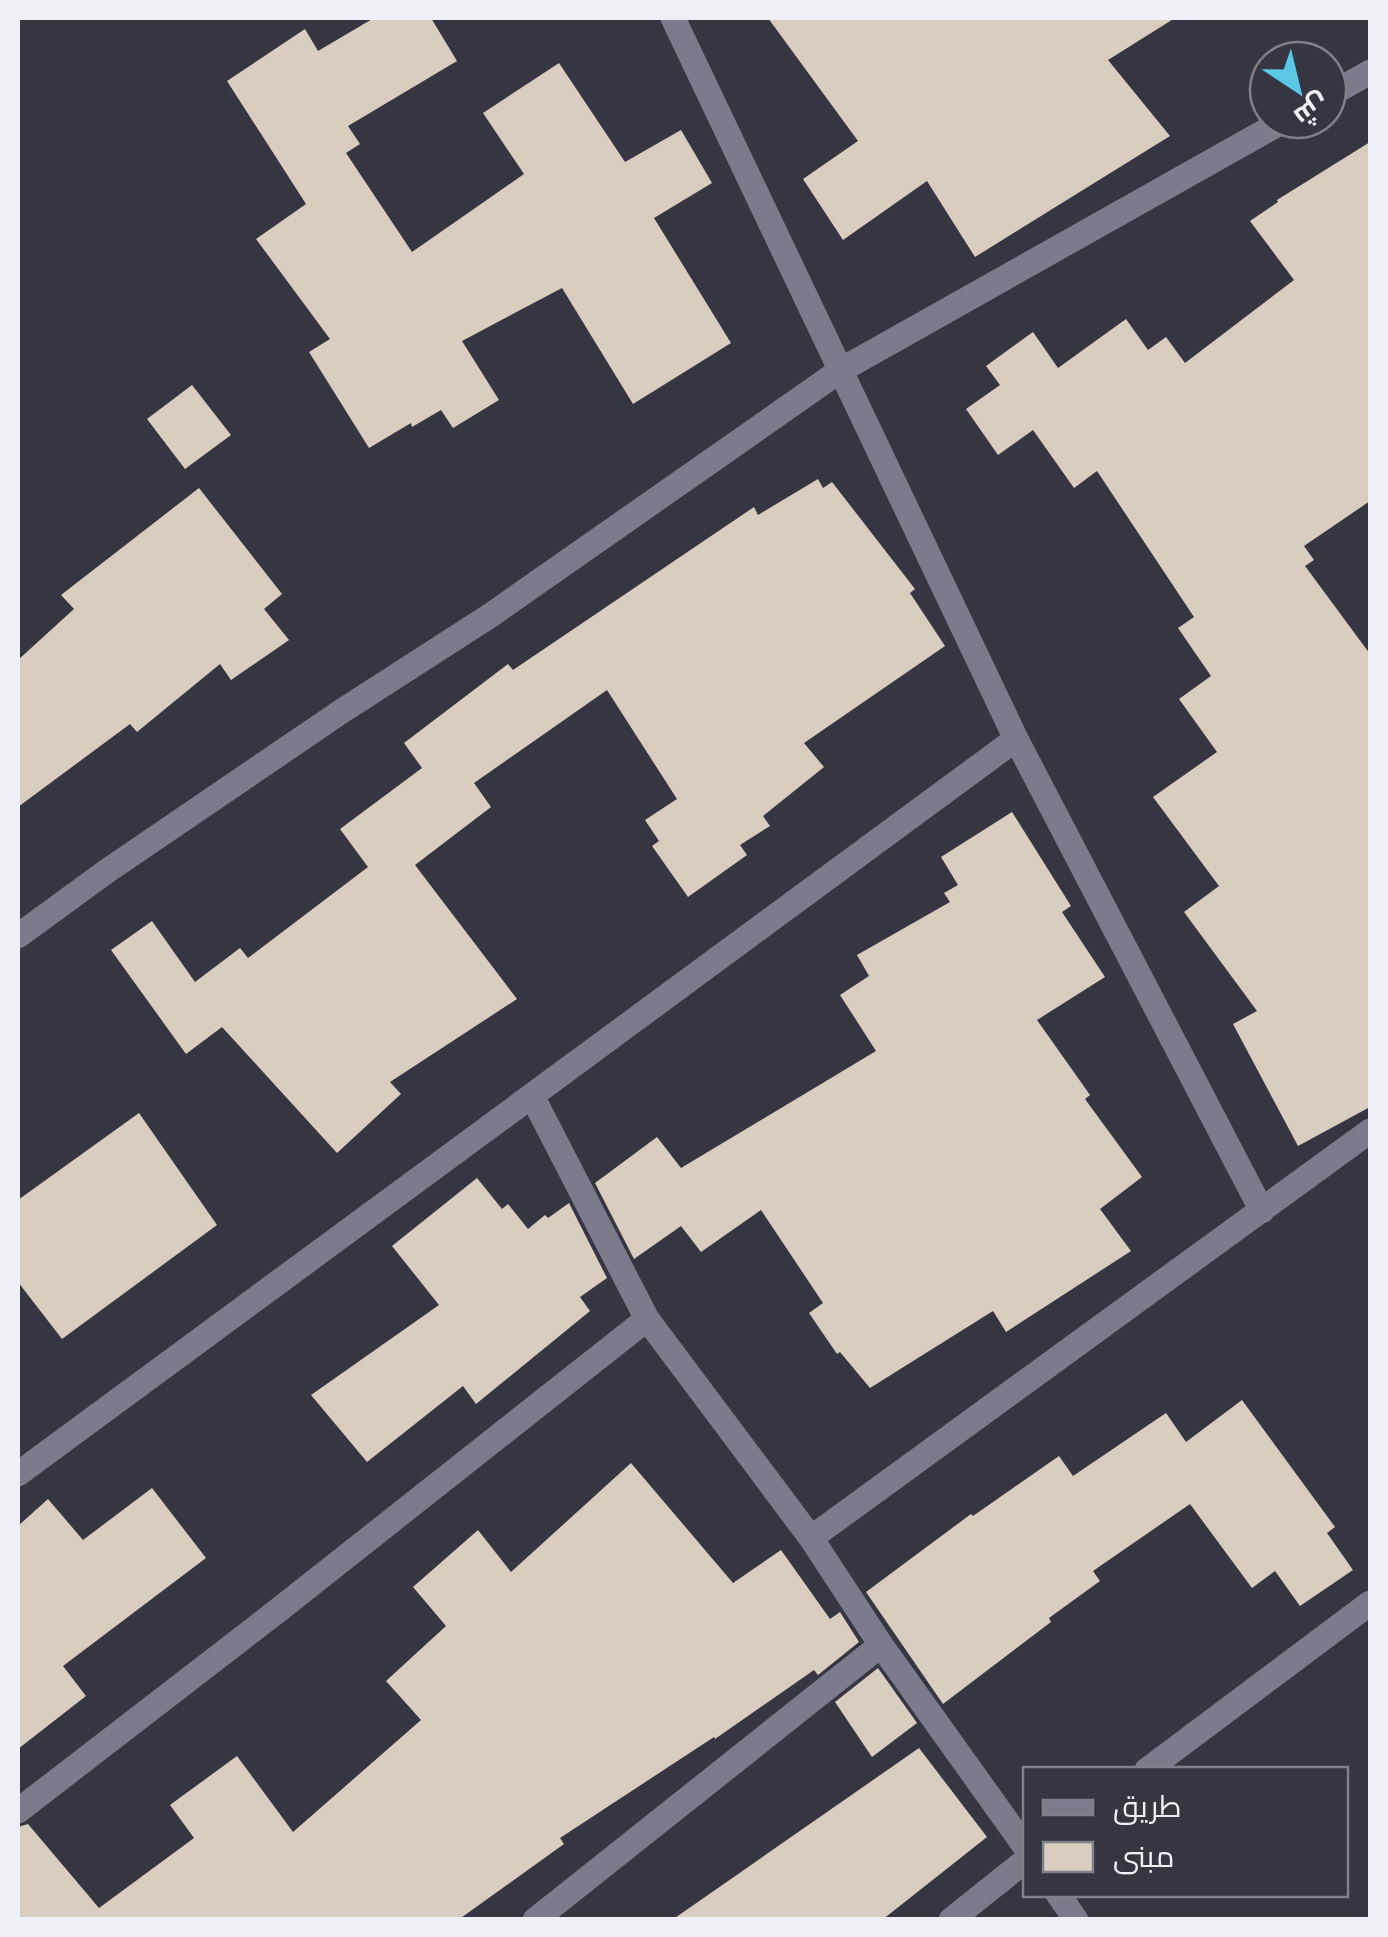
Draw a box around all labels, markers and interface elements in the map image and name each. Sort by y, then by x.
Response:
north arrow [1248,40,1348,140]
text: ش [1287,85,1338,136]
legend [1023,1767,1348,1897]
text: طريق [1113,1786,1182,1826]
text: مبنى [1113,1836,1174,1876]

